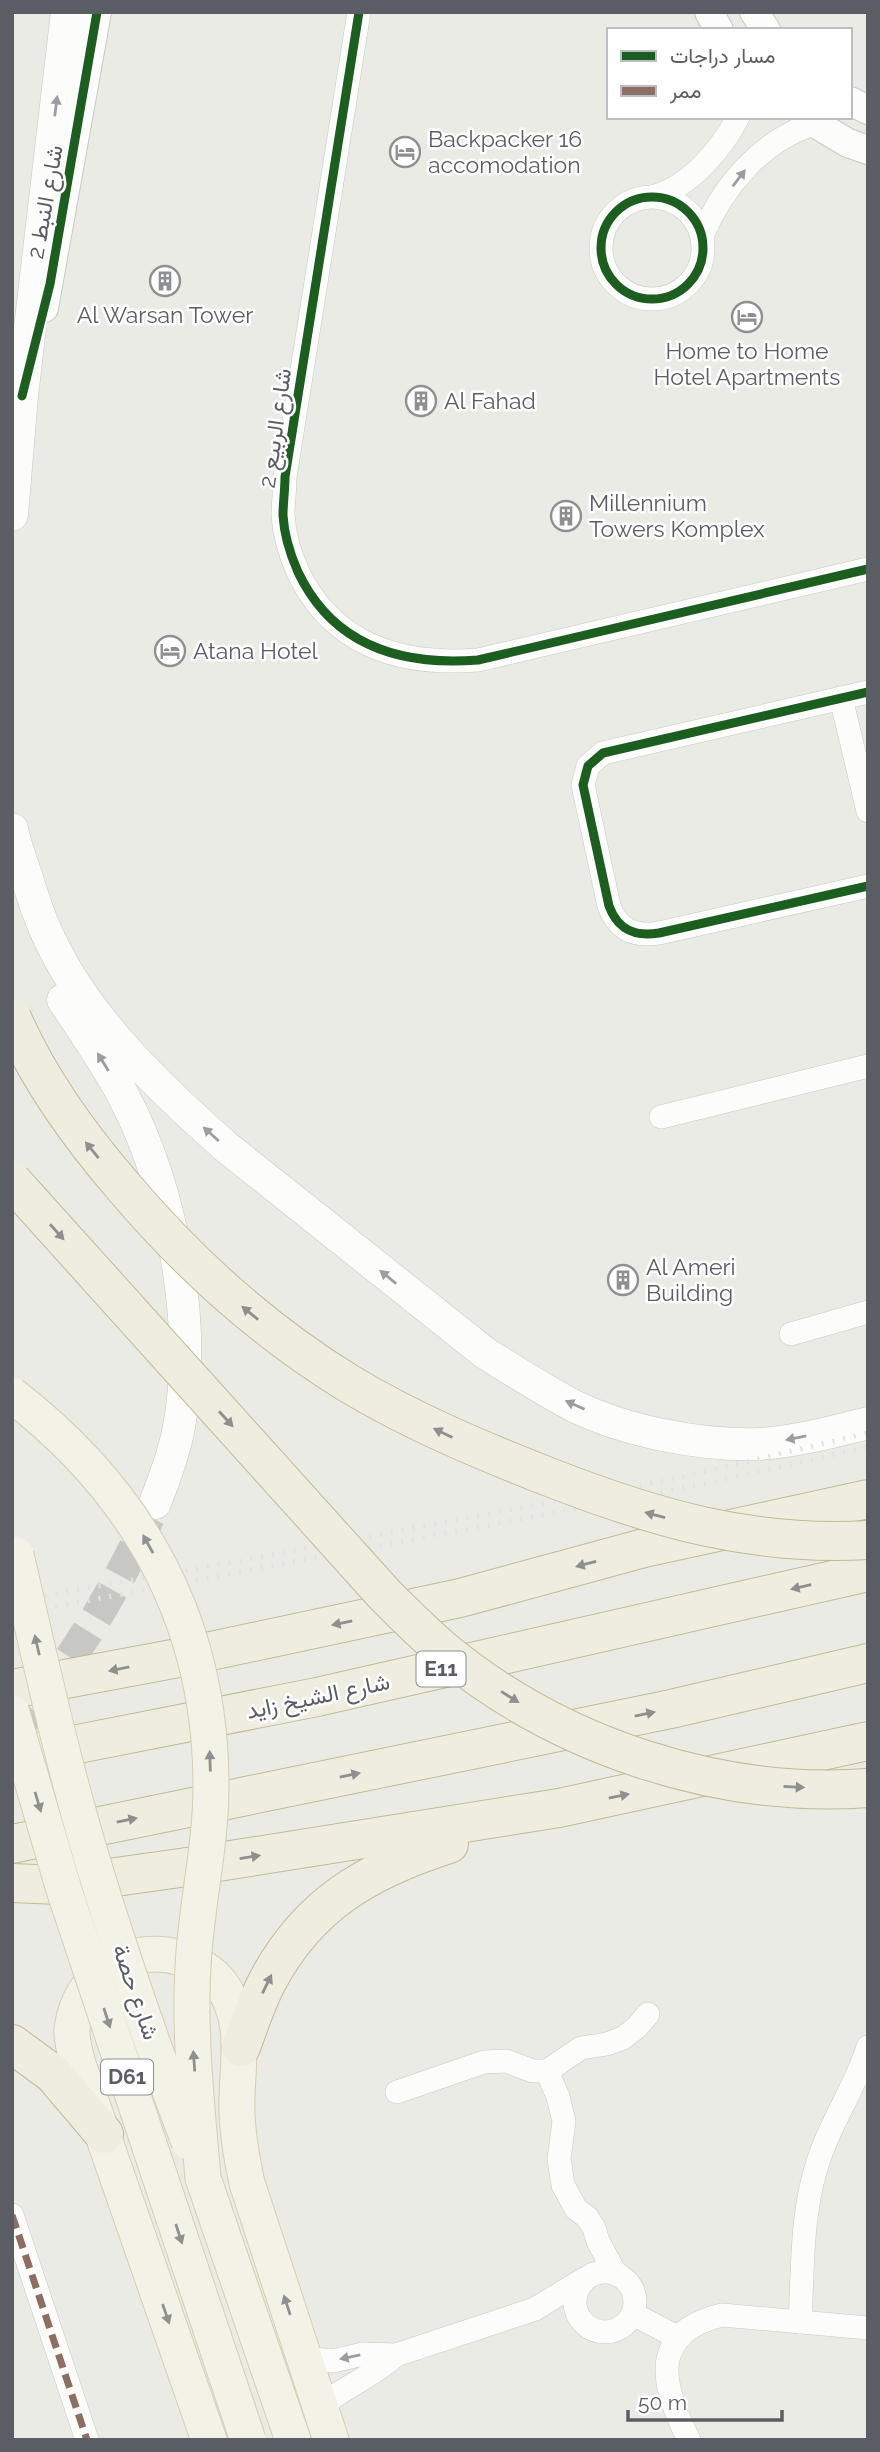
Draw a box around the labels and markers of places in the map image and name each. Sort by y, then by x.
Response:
place label: Backpacker 16 accomodation [428,125,582,178]
hotel icon: Backpacker 16 accomodation [388,135,422,169]
building icon: Al Warsan Tower [148,264,182,298]
hotel icon: Home to Home Hotel Apartments [730,300,764,334]
place label: Al Warsan Tower [77,301,253,328]
place label: Home to Home Hotel Apartments [654,337,840,390]
building icon: Al Fahad [404,384,438,418]
place label: Al Fahad [444,387,536,414]
place label: Millennium Towers Komplex [589,489,765,542]
building icon: Millennium Towers Komplex [549,499,583,533]
hotel icon: Atana Hotel [153,634,187,668]
place label: Atana Hotel [193,637,318,664]
place label: Al Ameri Building [646,1253,736,1306]
building icon: Al Ameri Building [606,1263,640,1297]

